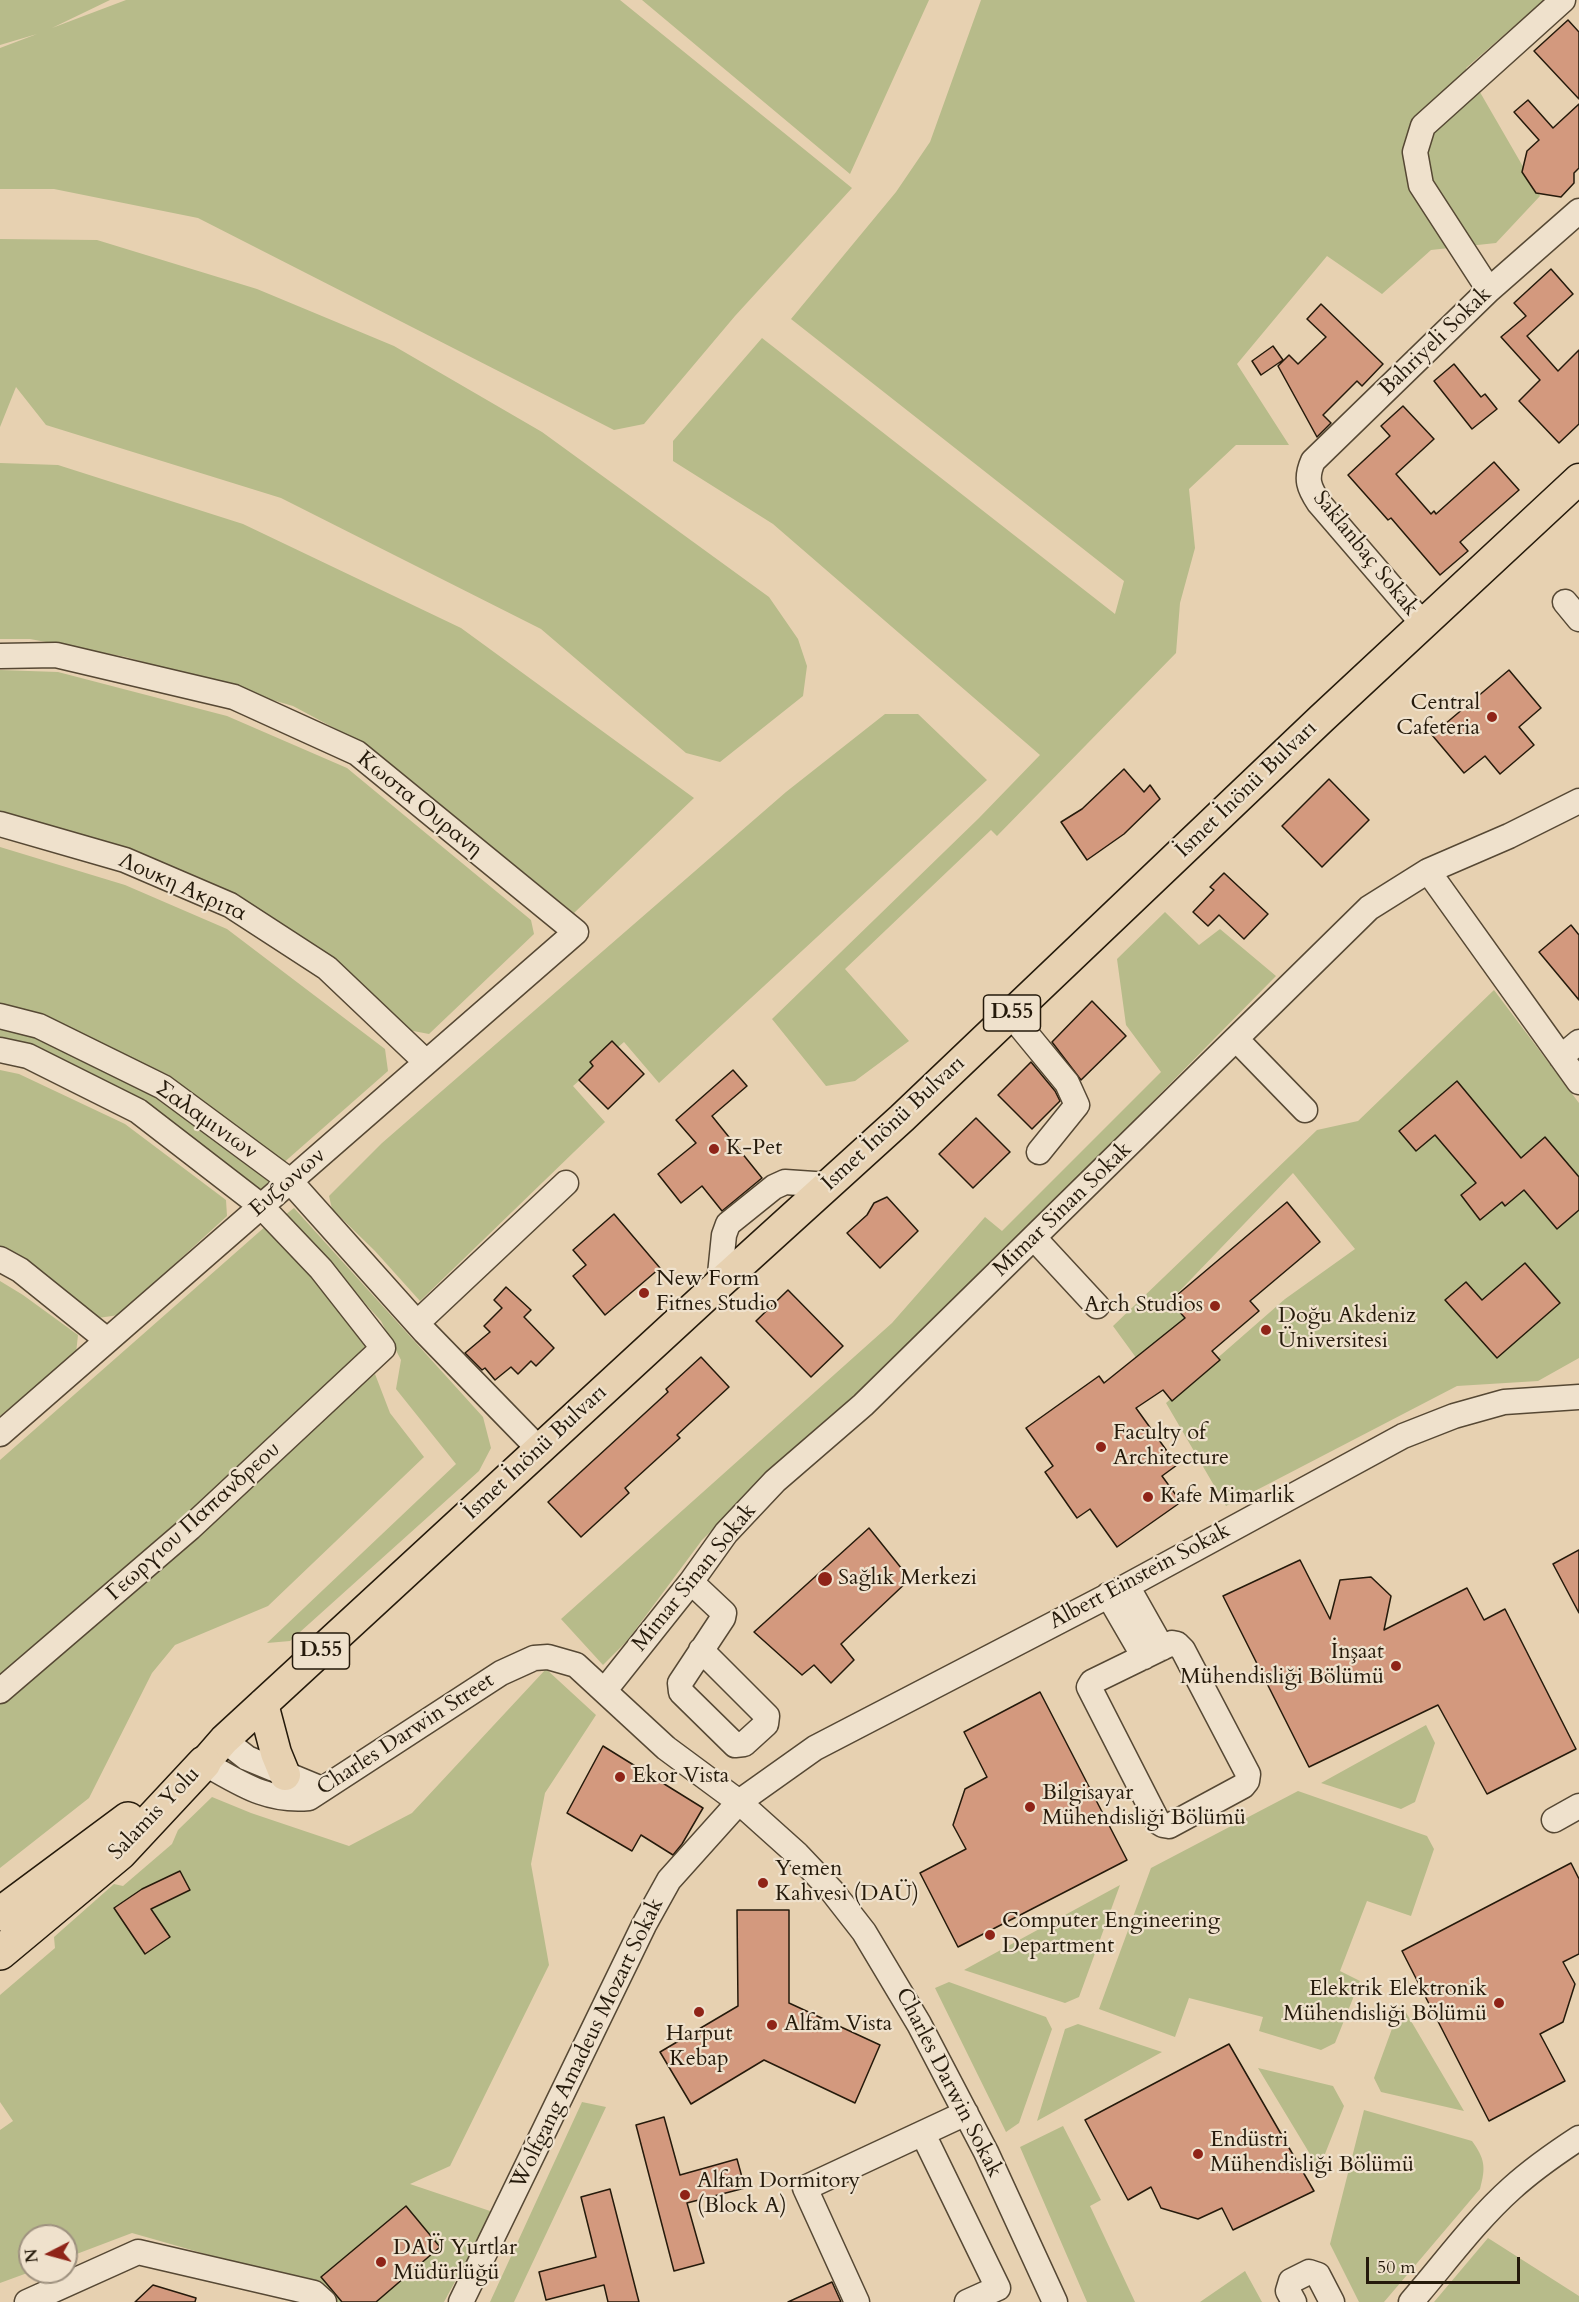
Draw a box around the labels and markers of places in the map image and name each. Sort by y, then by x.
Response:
place label: Central Cafeteria [1396,691,1480,742]
marker: Central Cafeteria [1485,710,1499,724]
place label: K-Pet [726,1136,782,1162]
marker: K-Pet [707,1142,721,1156]
place label: New Form Fitnes Studio [656,1267,777,1318]
marker: New Form Fitnes Studio [637,1286,651,1300]
place label: Arch Studios [1084,1293,1203,1319]
marker: Arch Studios [1208,1299,1222,1313]
place label: Doğu Akdeniz Üniversitesi [1278,1304,1416,1356]
marker: Doğu Akdeniz Üniversitesi [1259,1323,1273,1337]
place label: Faculty of Architecture [1113,1421,1229,1472]
marker: Faculty of Architecture [1094,1440,1108,1454]
place label: Kafe Mimarlik [1160,1484,1295,1510]
marker: Kafe Mimarlik [1141,1490,1155,1504]
place label: Sağlık Merkezi [838,1566,977,1592]
marker: Sağlık Merkezi [816,1570,834,1588]
place label: İnşaat Mühendisliği Bölümü [1180,1640,1384,1692]
marker: İnşaat Mühendisliği Bölümü [1389,1659,1403,1673]
place label: Ekor Vista [632,1764,729,1790]
marker: Ekor Vista [613,1770,627,1784]
place label: Bilgisayar Mühendisliği Bölümü [1042,1781,1246,1832]
marker: Bilgisayar Mühendisliği Bölümü [1023,1800,1037,1814]
place label: Yemen Kahvesi (DAÜ) [775,1857,919,1909]
marker: Yemen Kahvesi (DAÜ) [756,1876,770,1890]
place label: Computer Engineering Department [1002,1909,1220,1960]
marker: Computer Engineering Department [983,1928,997,1942]
place label: Elektrik Elektronik Mühendisliği Bölümü [1283,1977,1487,2029]
marker: Elektrik Elektronik Mühendisliği Bölümü [1492,1996,1506,2010]
marker: Harput Kebap [692,2005,706,2019]
place label: Alfam Vista [784,2012,892,2038]
marker: Alfam Vista [765,2018,779,2032]
place label: Harput Kebap [666,2022,732,2074]
place label: Endüstri Mühendisliği Bölümü [1210,2128,1414,2180]
marker: Endüstri Mühendisliği Bölümü [1191,2147,1205,2161]
place label: Alfam Dormitory (Block A) [697,2169,860,2220]
marker: Alfam Dormitory (Block A) [678,2188,692,2202]
place label: DAÜ Yurtlar Müdürlüğü [393,2236,517,2288]
marker: DAÜ Yurtlar Müdürlüğü [374,2255,388,2269]

